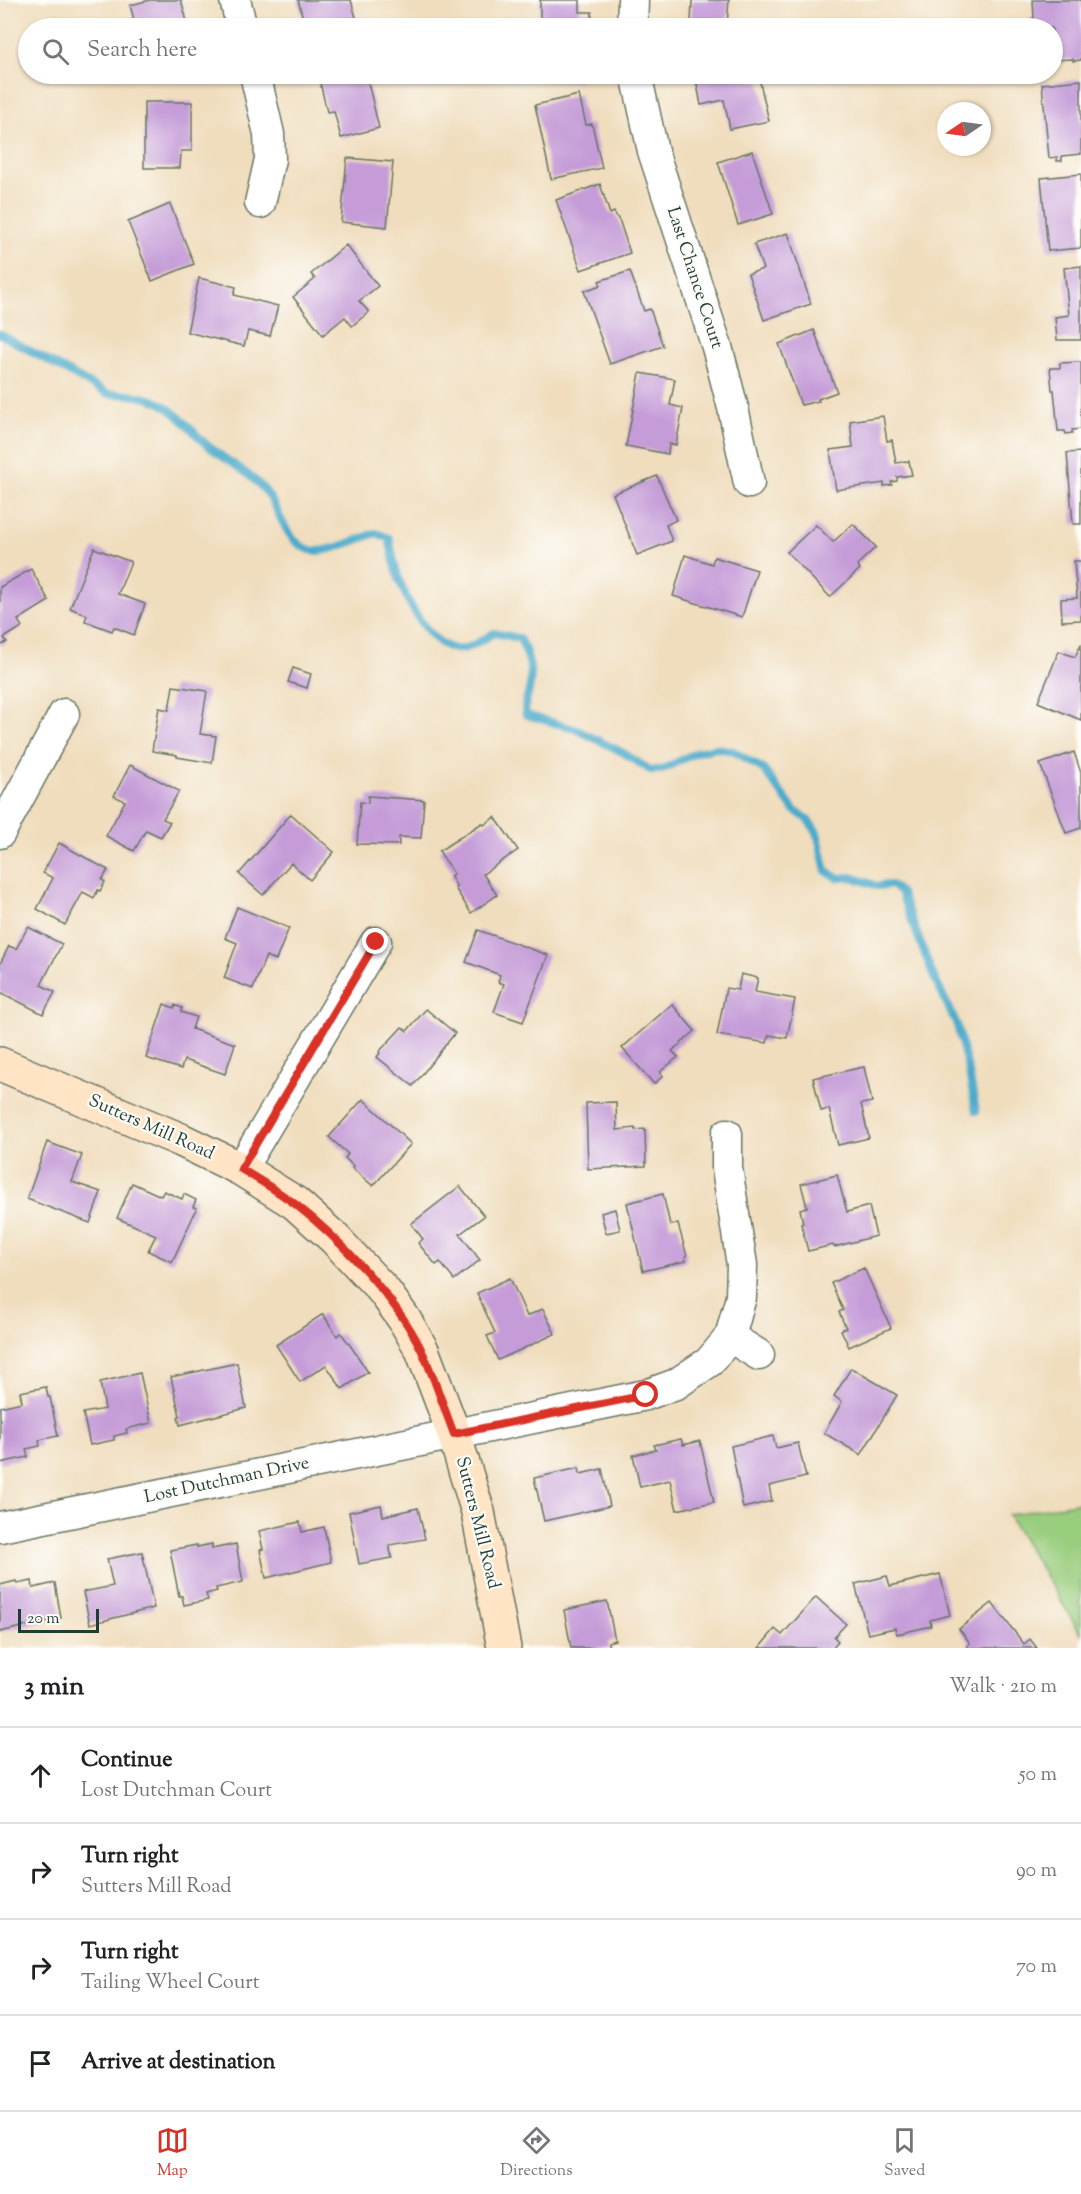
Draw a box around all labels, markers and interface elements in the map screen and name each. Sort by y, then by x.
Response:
search box [18,18,1063,84]
icon: search [39,35,72,68]
text: Search here [87,35,197,67]
north arrow [937,102,991,156]
street label: Last Chance Court [659,204,729,352]
route end [362,928,388,954]
street label: Sutters Mill Road [84,1089,218,1167]
route start [632,1381,658,1407]
street label: Lost Dutchman Drive [142,1451,312,1511]
street label: Sutters Mill Road [448,1454,506,1592]
scale bar [18,1606,99,1634]
text: 20 m [27,1608,60,1631]
text: 3 min [24,1669,84,1706]
text: Walk · 210 m [949,1673,1057,1702]
text: Continue [81,1745,172,1777]
icon: ahead [24,1759,57,1792]
text: 50 m [1019,1761,1057,1790]
text: Lost Dutchman Court [81,1777,272,1806]
text: Turn right [81,1841,178,1873]
icon: right [24,1855,57,1888]
text: 90 m [1016,1857,1057,1886]
text: Sutters Mill Road [81,1873,232,1902]
text: Turn right [81,1937,178,1969]
icon: right [24,1951,57,1984]
text: 70 m [1016,1953,1057,1982]
text: Tailing Wheel Court [81,1969,260,1998]
icon: arrive [24,2047,57,2080]
text: Arrive at destination [81,2047,276,2079]
tab: Map [156,2124,189,2183]
tab: Directions [500,2124,573,2183]
tab: Saved [884,2124,925,2183]

